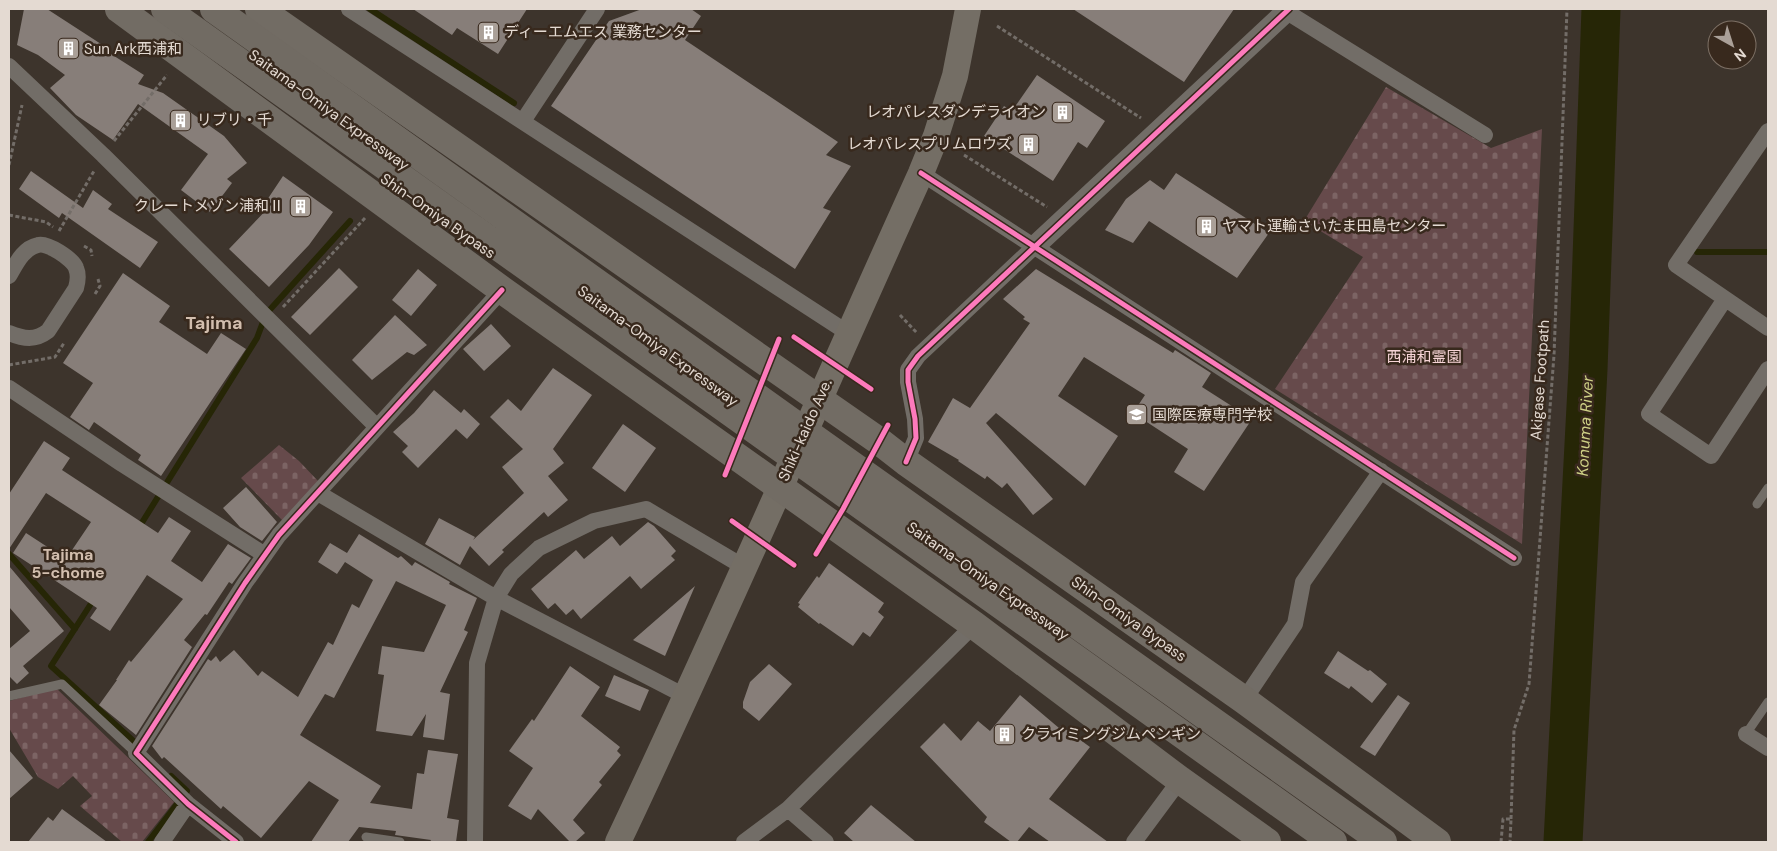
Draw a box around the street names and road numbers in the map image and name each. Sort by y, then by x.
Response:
street label: Saitama-Omiya Expressway [245,45,414,176]
street label: Shin-Omiya Bypass [376,169,500,263]
street label: Saitama-Omiya Expressway [574,281,743,412]
street label: Akigase Footpath [1526,319,1554,441]
street label: Shiki-kaido Ave. [774,376,837,484]
street label: Saitama-Omiya Expressway [903,517,1074,645]
street label: Shin-Omiya Bypass [1067,572,1191,666]

